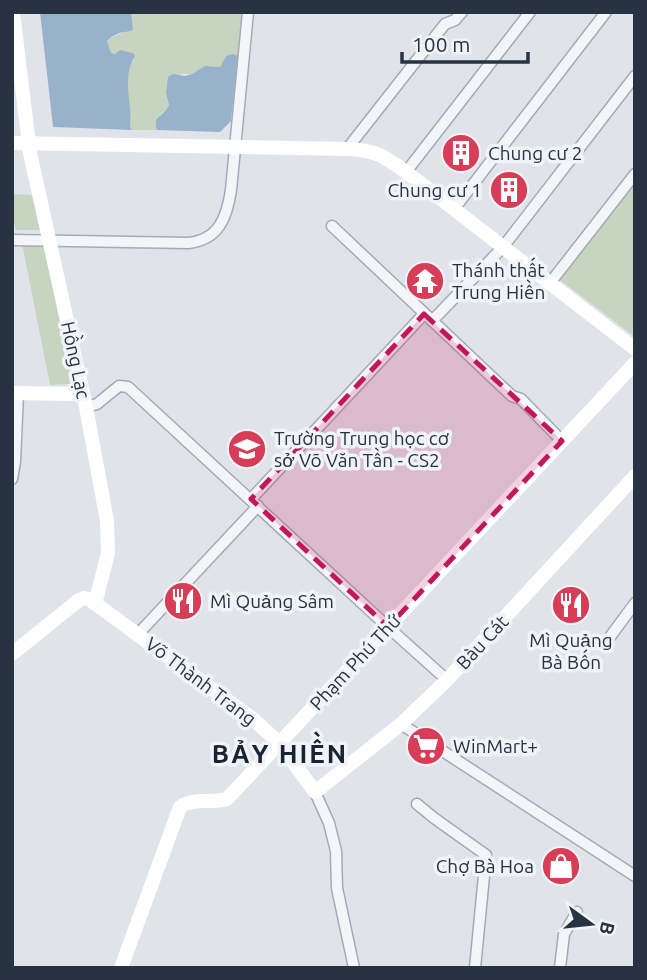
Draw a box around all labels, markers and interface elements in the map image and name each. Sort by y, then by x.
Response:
scale bar [402,21,528,65]
text: 100 m [412,32,470,56]
building icon: Chung cư 2 [440,132,482,174]
place label: Chung cư 2 [488,142,583,164]
building icon: Chung cư 1 [488,169,530,211]
place label: Chung cư 1 [387,179,482,201]
place label: Thánh thất Trung Hiền [452,257,545,303]
temple icon: Thánh thất Trung Hiền [404,260,446,302]
street label: Hồng Lạc [57,319,97,401]
place label: Trường Trung học cơ sở Võ Văn Tần - CS2 [274,427,449,471]
school or university icon: Trường Trung học cơ sở Võ Văn Tần - CS2 [226,428,268,470]
restaurant icon: Mì Quảng Sâm [162,580,204,622]
restaurant icon: Mì Quảng Bà Bốn [550,584,592,626]
place label: Mì Quảng Sâm [210,590,334,612]
street label: Phạm Phú Thứ [305,609,405,714]
street label: Bàu Cát [451,610,513,674]
place label: Mì Quảng Bà Bốn [529,629,613,673]
street label: Võ Thành Trang [141,632,261,730]
supermarket icon: WinMart+ [405,725,447,767]
district label: BẢY HIỀN [212,731,348,768]
place label: WinMart+ [453,735,538,757]
shop icon: Chợ Bà Hoa [540,845,582,887]
place label: Chợ Bà Hoa [436,855,534,877]
north arrow [556,889,626,959]
text: B [595,919,620,937]

